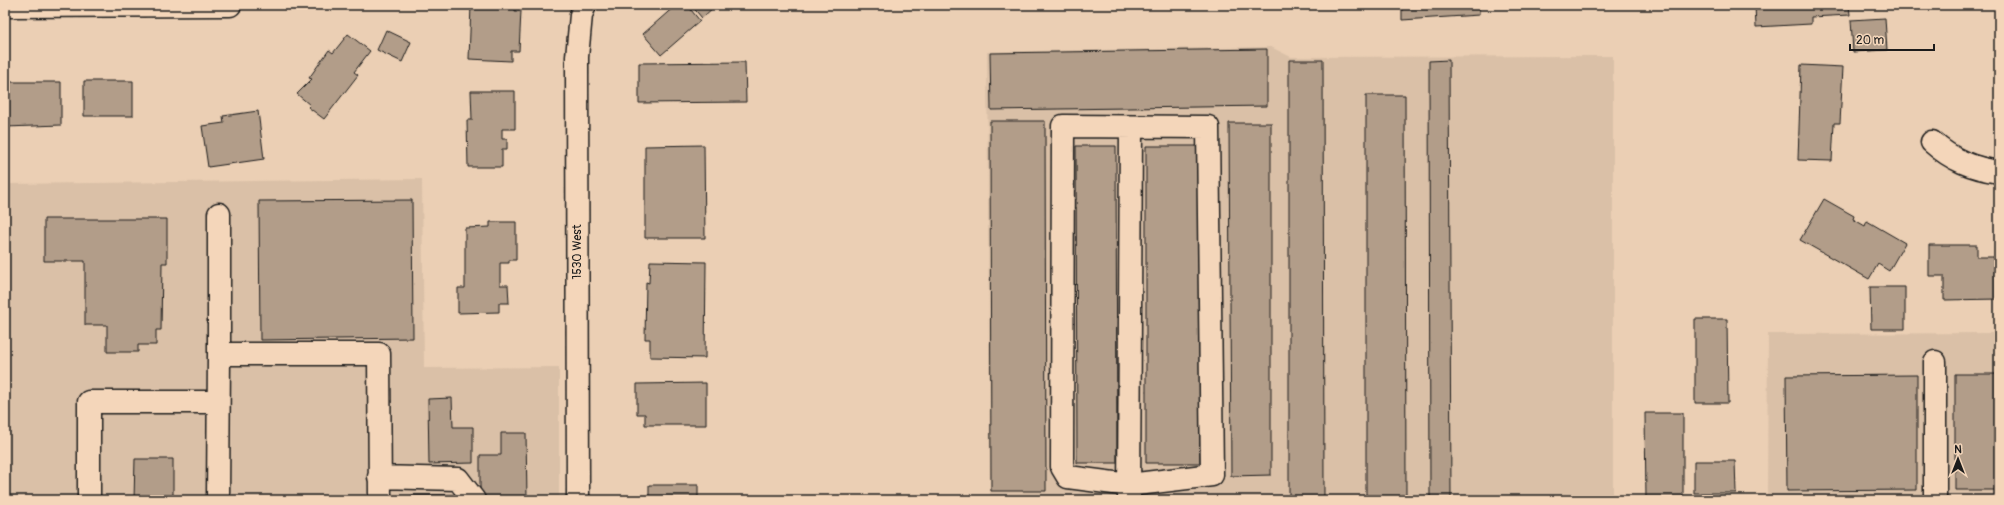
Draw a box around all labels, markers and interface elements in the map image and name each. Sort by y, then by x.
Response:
scale bar [1850,26,1934,52]
text: 20 m [1856,33,1885,48]
street label: 1530 West [570,224,585,280]
north arrow [1938,439,1978,479]
text: N [1954,443,1962,456]

